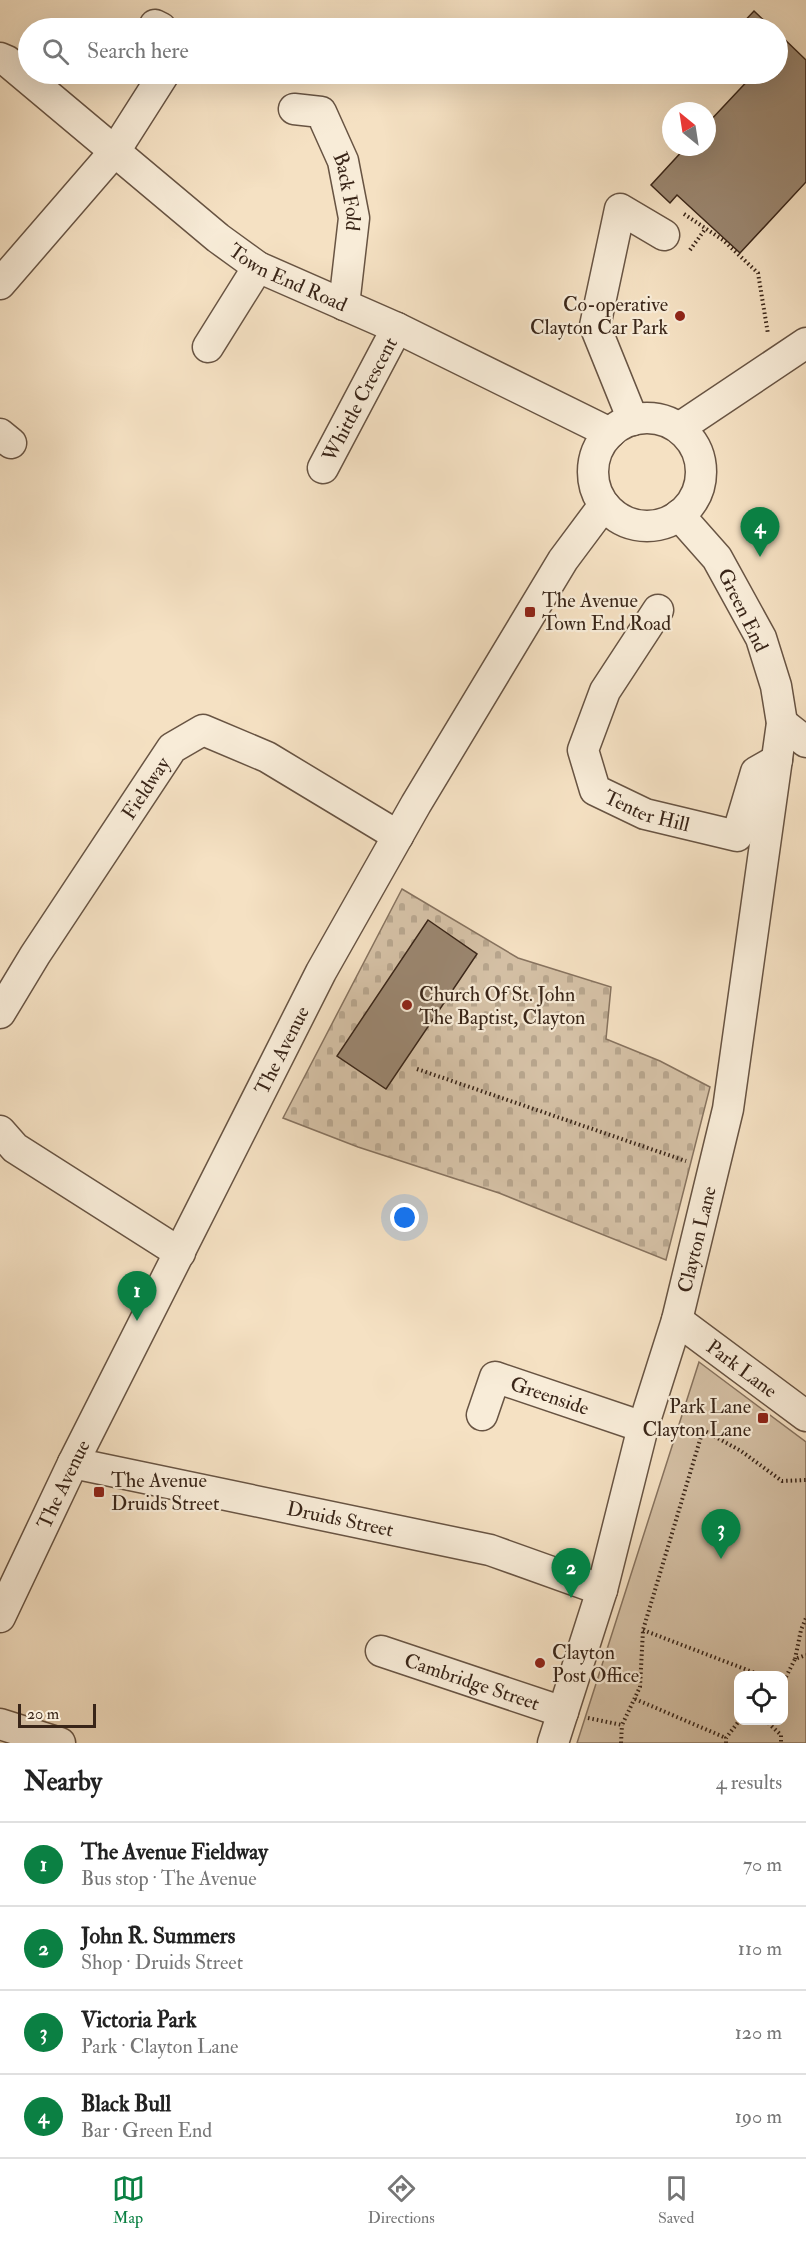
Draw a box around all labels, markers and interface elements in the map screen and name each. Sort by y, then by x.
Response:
search box [18,18,788,84]
icon: search [39,35,72,68]
text: Search here [87,37,189,65]
north arrow [662,102,716,156]
street label: Back Fold [328,148,367,232]
street label: Town End Road [224,237,351,317]
place label: Co-operative Clayton Car Park [530,292,668,340]
marker: Co-operative Clayton Car Park [673,309,687,323]
street label: Whittle Crescent [316,332,403,466]
pin: 4 [740,508,780,557]
street label: Green End [712,564,774,656]
place label: The Avenue Town End Road [542,588,671,636]
marker: The Avenue Town End Road [523,605,537,619]
street label: Fieldway [116,751,176,824]
street label: Tenter Hill [600,784,692,837]
place label: Church Of St. John The Baptist, Clayton [419,982,585,1031]
marker: Church Of St. John The Baptist, Clayton [400,998,414,1012]
street label: The Avenue [249,1002,314,1099]
street label: Clayton Lane [672,1184,721,1295]
your location [390,1203,419,1232]
pin: 1 [118,1272,156,1321]
street label: Park Lane [702,1334,782,1403]
street label: Greenside [507,1371,592,1420]
place label: Park Lane Clayton Lane [642,1394,751,1442]
marker: Park Lane Clayton Lane [756,1411,770,1425]
street label: The Avenue [31,1435,95,1533]
place label: The Avenue Druids Street [111,1468,220,1516]
marker: The Avenue Druids Street [92,1485,106,1499]
street label: Druids Street [285,1495,396,1542]
pin: 3 [702,1510,740,1559]
pin: 2 [552,1548,590,1598]
place label: Clayton Post Office [552,1640,639,1688]
street label: Cambridge Street [401,1647,543,1716]
marker: Clayton Post Office [533,1656,547,1670]
map controls [734,1671,788,1725]
button: locate [734,1671,788,1725]
scale bar [18,1701,96,1728]
text: 20 m [27,1704,59,1724]
text: Nearby [24,1766,102,1798]
text: 4 results [716,1770,782,1795]
text: The Avenue Fieldway [81,1838,268,1866]
text: 1 [40,1852,47,1877]
text: 70 m [743,1852,782,1877]
text: Bus stop · The Avenue [81,1866,257,1891]
text: John R. Summers [81,1922,235,1950]
text: 2 [38,1936,49,1961]
text: 110 m [738,1936,782,1961]
text: Shop · Druids Street [81,1950,243,1975]
text: Victoria Park [81,2006,197,2034]
text: 3 [40,2020,47,2045]
text: 120 m [735,2020,782,2045]
text: Park · Clayton Lane [81,2034,238,2059]
text: Black Bull [81,2090,171,2118]
text: 4 [38,2104,49,2129]
text: 190 m [735,2104,782,2129]
text: Bar · Green End [81,2118,212,2143]
tab: Map [112,2172,145,2228]
tab: Directions [368,2172,435,2228]
tab: Saved [658,2172,694,2228]

